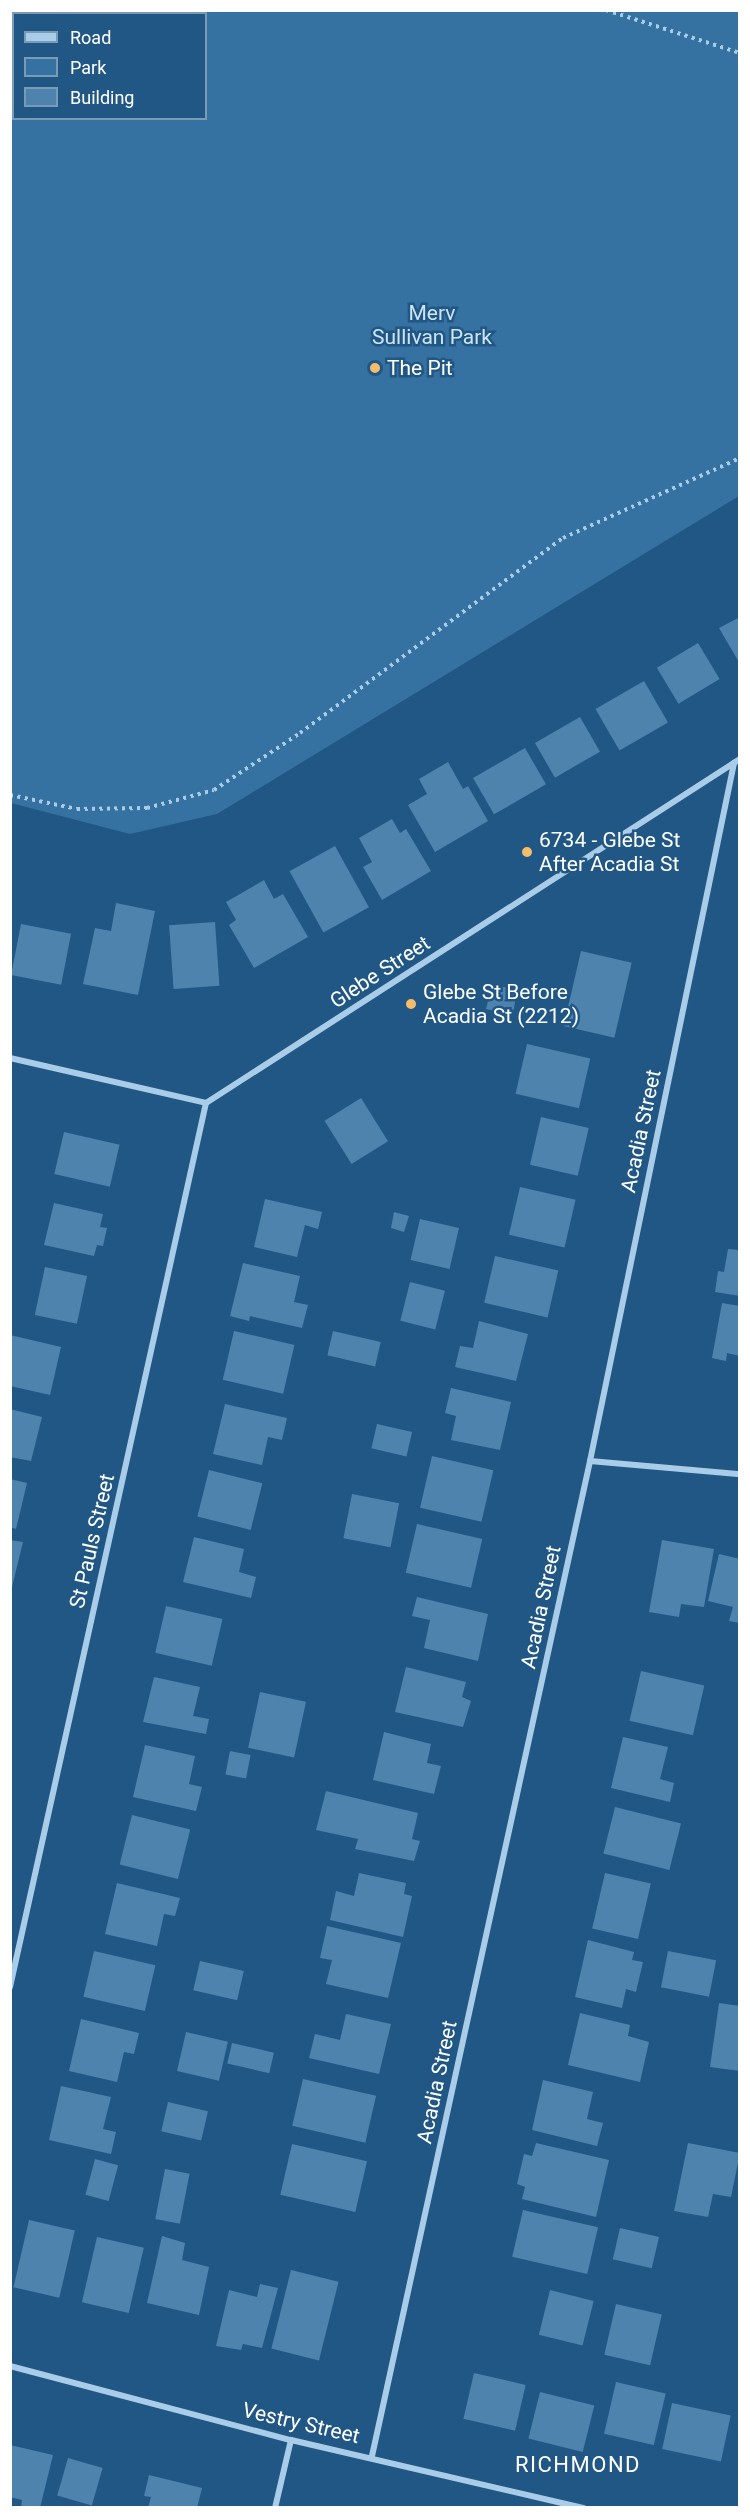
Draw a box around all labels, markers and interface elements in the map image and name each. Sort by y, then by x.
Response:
legend [12,12,207,120]
text: Road [70,27,111,48]
text: Park [70,57,106,78]
text: Building [70,87,134,108]
park label: Merv Sullivan Park [372,300,492,350]
place label: The Pit [387,355,453,381]
marker: The Pit [368,361,382,375]
place label: 6734 - Glebe St After Acadia St [539,827,680,877]
marker: 6734 - Glebe St After Acadia St [520,845,534,859]
street label: Glebe Street [325,930,435,1014]
place label: Glebe St Before Acadia St (2212) [423,979,579,1029]
marker: Glebe St Before Acadia St (2212) [404,997,418,1011]
street label: Acadia Street [616,1067,666,1195]
street label: St Pauls Street [64,1471,120,1611]
street label: Acadia Street [516,1543,566,1671]
street label: Acadia Street [412,2018,462,2146]
street label: Vestry Street [240,2397,362,2449]
district label: RICHMOND [515,2452,641,2478]

